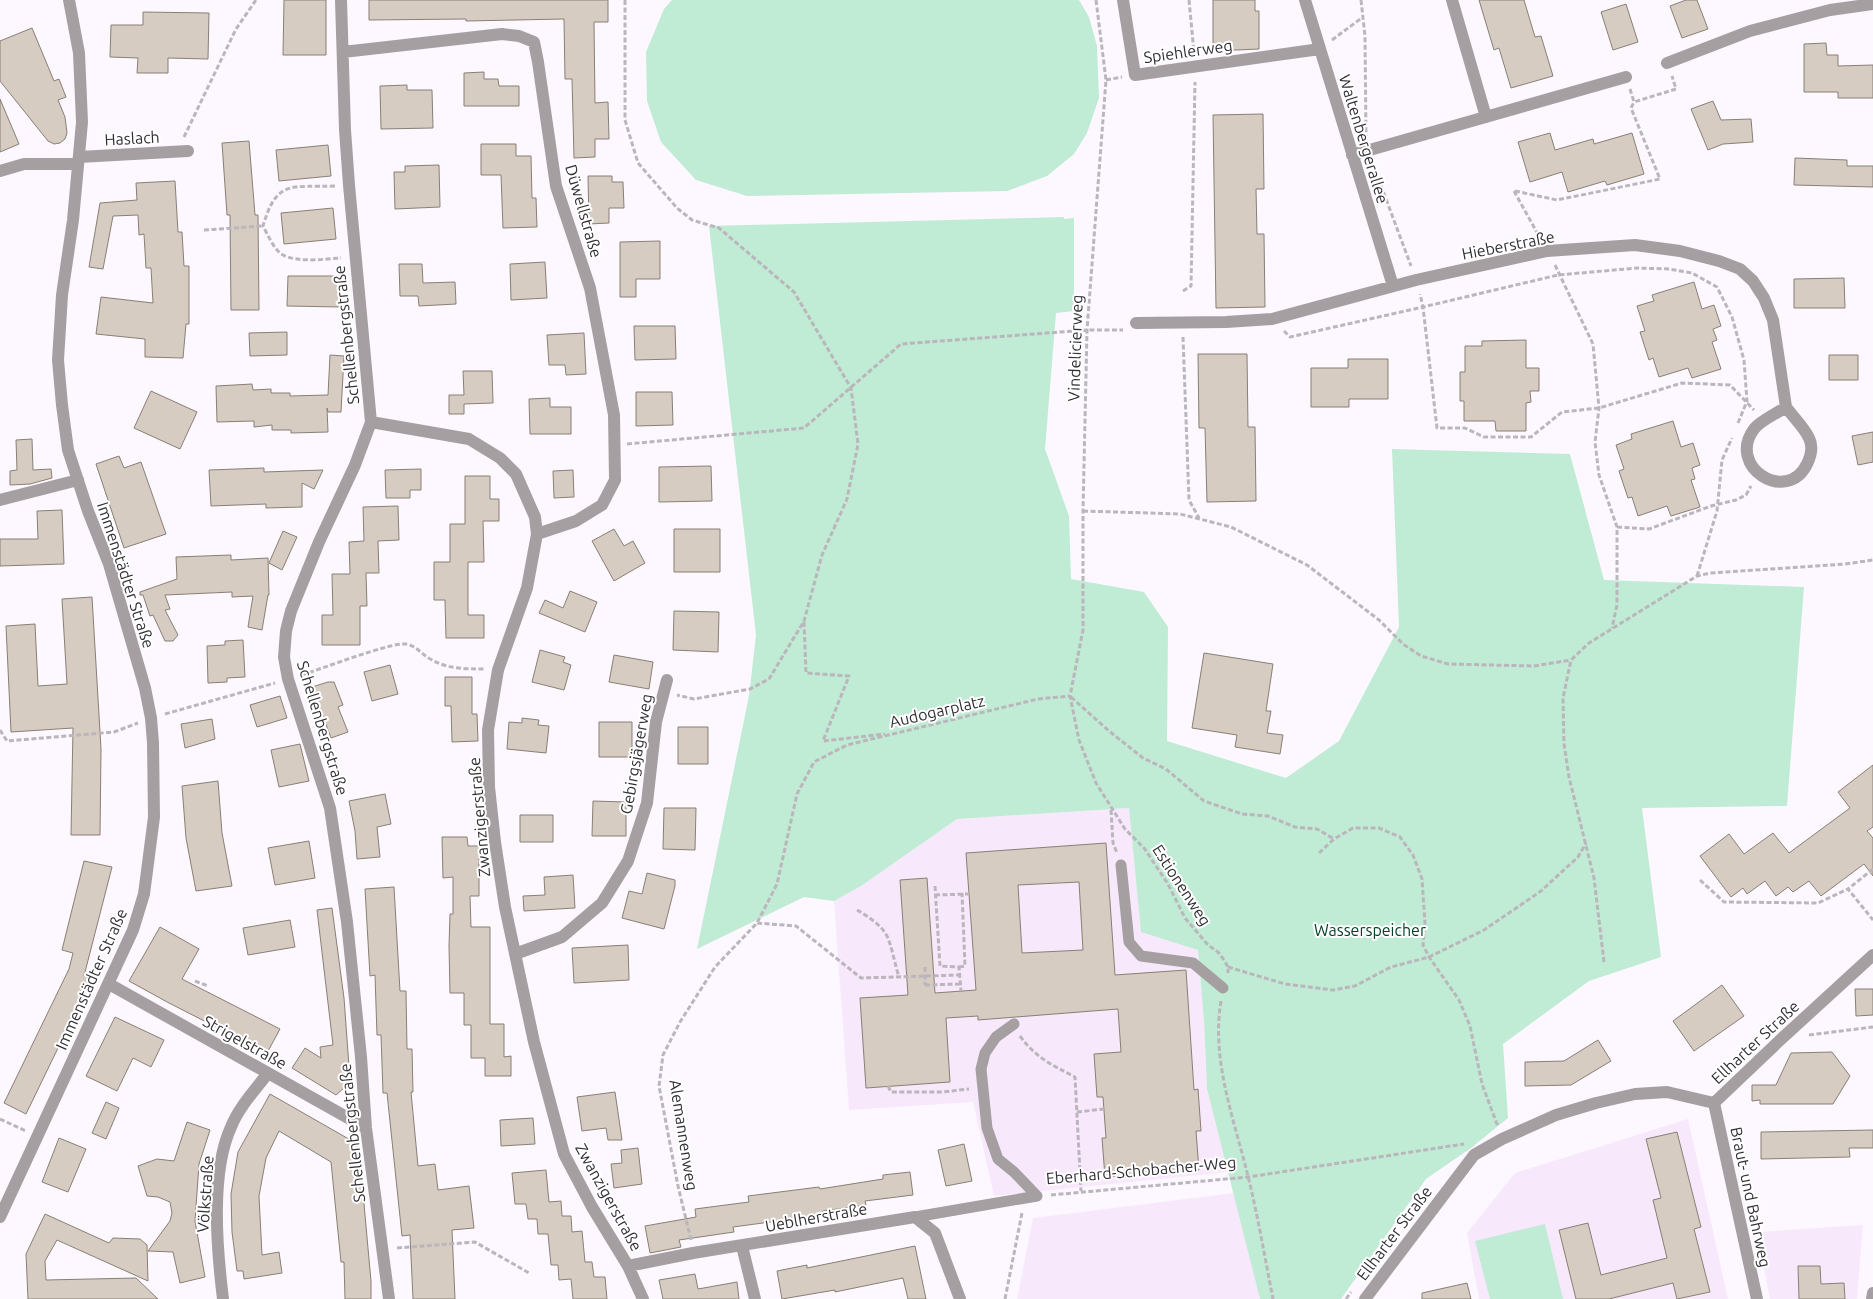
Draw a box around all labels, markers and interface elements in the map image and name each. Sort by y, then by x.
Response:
street label: Spiehlerweg [1142,36,1234,66]
street label: Waltenbergerallee [1336,72,1392,206]
street label: Haslach [104,128,160,148]
street label: Düwellstraße [562,162,606,260]
street label: Hieberstraße [1460,227,1556,263]
street label: Schellenbergstraße [330,265,362,405]
street label: Vindelicierweg [1064,294,1086,402]
street label: Immenstädter Straße [94,500,158,650]
street label: Schellenbergstraße [294,659,352,797]
street label: Audogarplatz [888,691,986,731]
street label: Gebirgsjägerweg [617,692,655,816]
street label: Zwanzigerstraße [465,756,493,878]
street label: Estionenweg [1149,841,1215,929]
street label: Immenstädter Straße [52,906,130,1052]
park label: Wasserspeicher [1314,921,1426,939]
street label: Ellharter Straße [1708,997,1802,1087]
street label: Strigelstraße [200,1012,290,1072]
street label: Schellenbergstraße [336,1063,368,1203]
street label: Alemannenweg [666,1078,702,1192]
street label: Braut- und Bahrweg [1727,1125,1775,1269]
street label: Zwanzigerstraße [572,1140,646,1254]
street label: Eberhard-Schobacher-Weg [1045,1153,1237,1187]
street label: Völkstraße [193,1155,217,1233]
street label: Ellharter Straße [1353,1182,1435,1284]
street label: Ueblherstraße [764,1199,868,1235]

